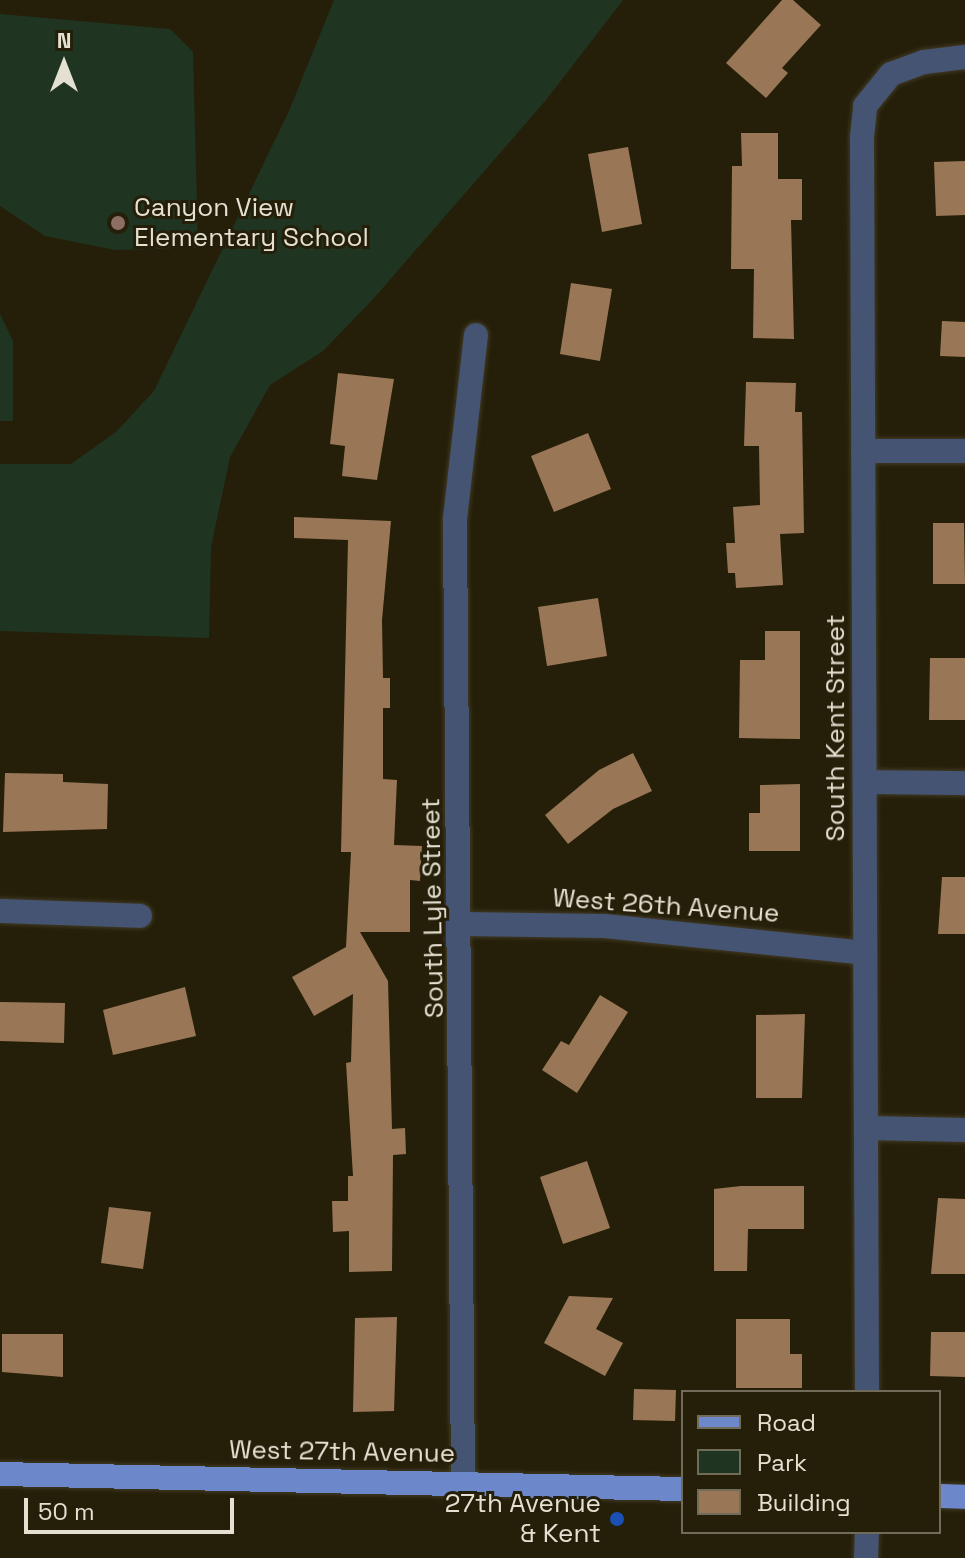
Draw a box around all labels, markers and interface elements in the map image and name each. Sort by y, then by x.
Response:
north arrow [24,24,104,104]
text: N [57,26,71,54]
place label: Canyon View Elementary School [134,192,369,254]
marker: Canyon View Elementary School [109,214,127,232]
street label: South Kent Street [820,615,852,841]
street label: South Lyle Street [415,798,451,1018]
street label: West 26th Avenue [551,882,781,930]
legend [681,1390,941,1534]
text: Road [757,1407,816,1438]
street label: West 27th Avenue [229,1434,455,1470]
text: Park [757,1447,807,1478]
scale bar [28,1482,238,1532]
text: Building [757,1487,851,1518]
place label: 27th Avenue & Kent [444,1488,601,1550]
text: 50 m [38,1496,95,1527]
marker: 27th Avenue & Kent [608,1510,626,1528]

